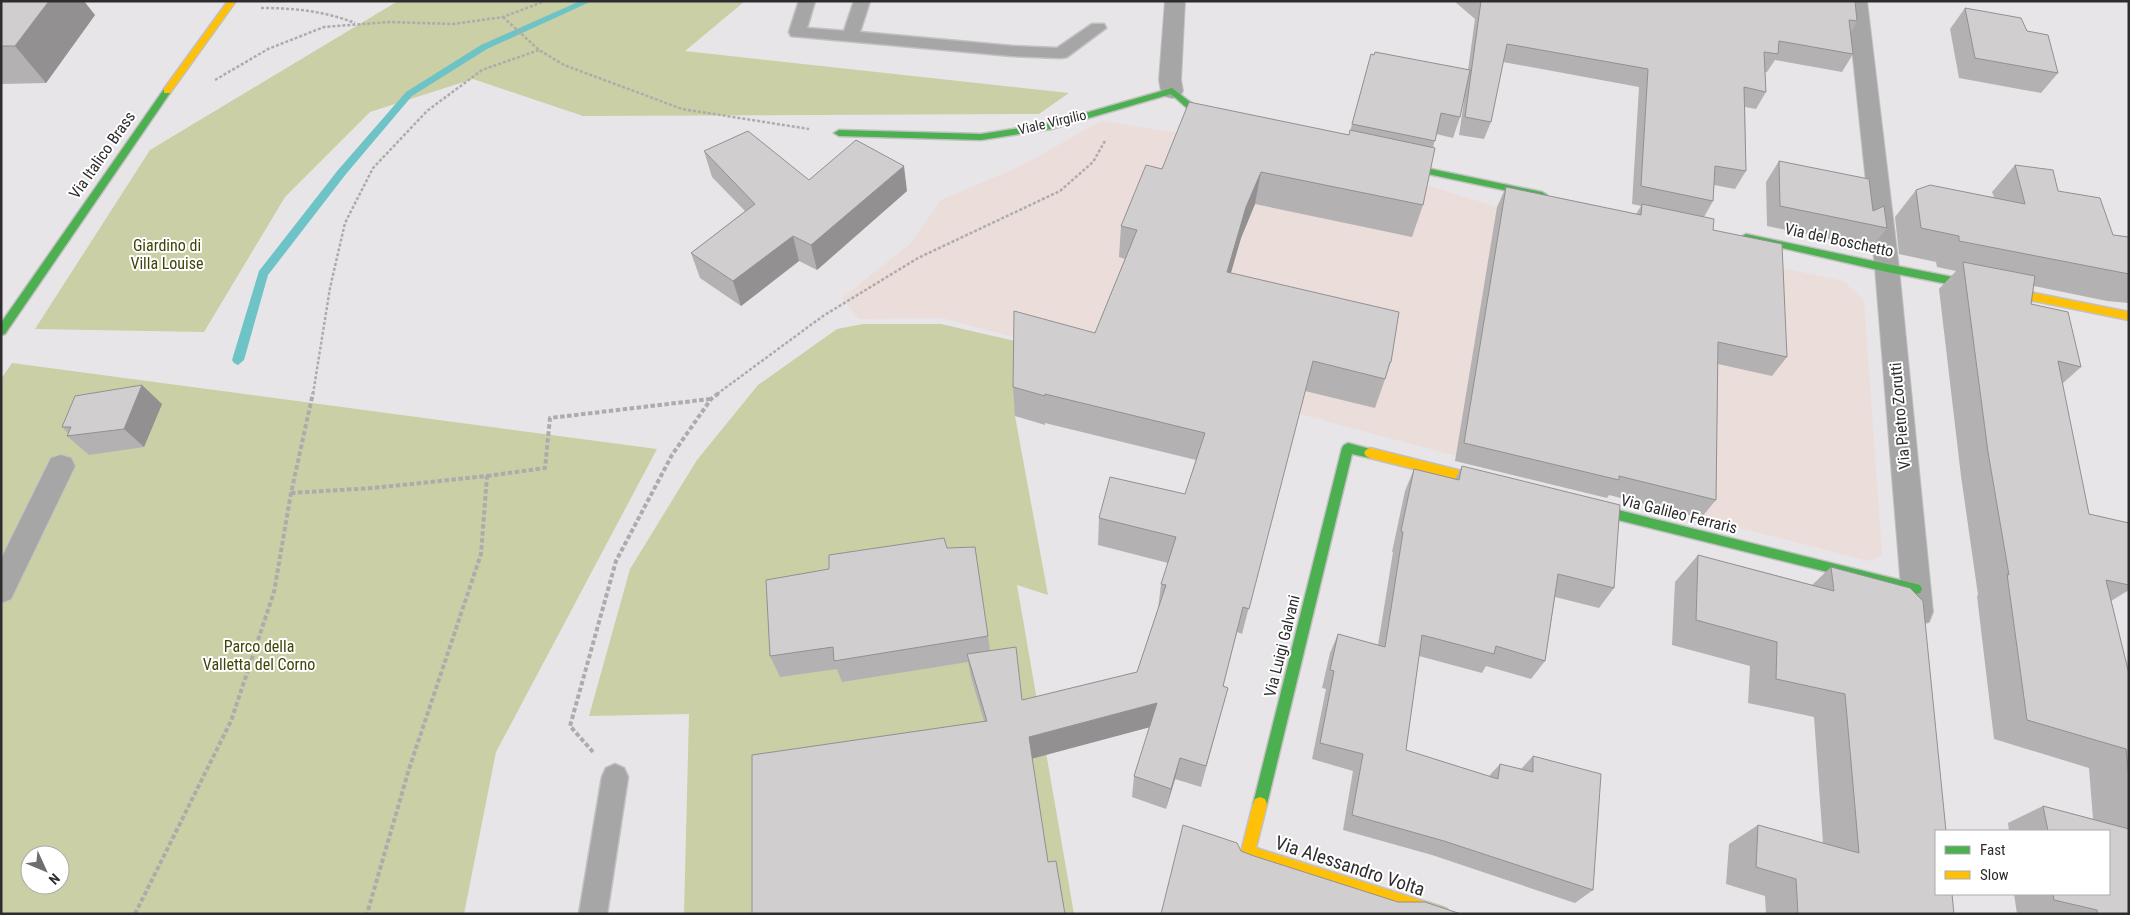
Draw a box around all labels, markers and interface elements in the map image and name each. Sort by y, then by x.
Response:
street label: Viale Virgilio [1016,106,1088,138]
street label: Via Italico Brass [65,108,139,202]
street label: Via del Boschetto [1783,219,1895,261]
park label: Giardino di Villa Louise [130,236,204,273]
street label: Via Pietro Zorutti [1886,362,1914,470]
street label: Via Galileo Ferraris [1619,490,1739,538]
street label: Via Luigi Galvani [1260,593,1304,699]
park label: Parco della Valletta del Corno [203,637,315,674]
legend [1935,830,2110,895]
street label: Via Alessandro Volta [1272,831,1428,901]
text: Fast [1980,841,2005,859]
north arrow [20,845,70,895]
text: Slow [1980,866,2009,884]
text: N [46,870,63,888]

